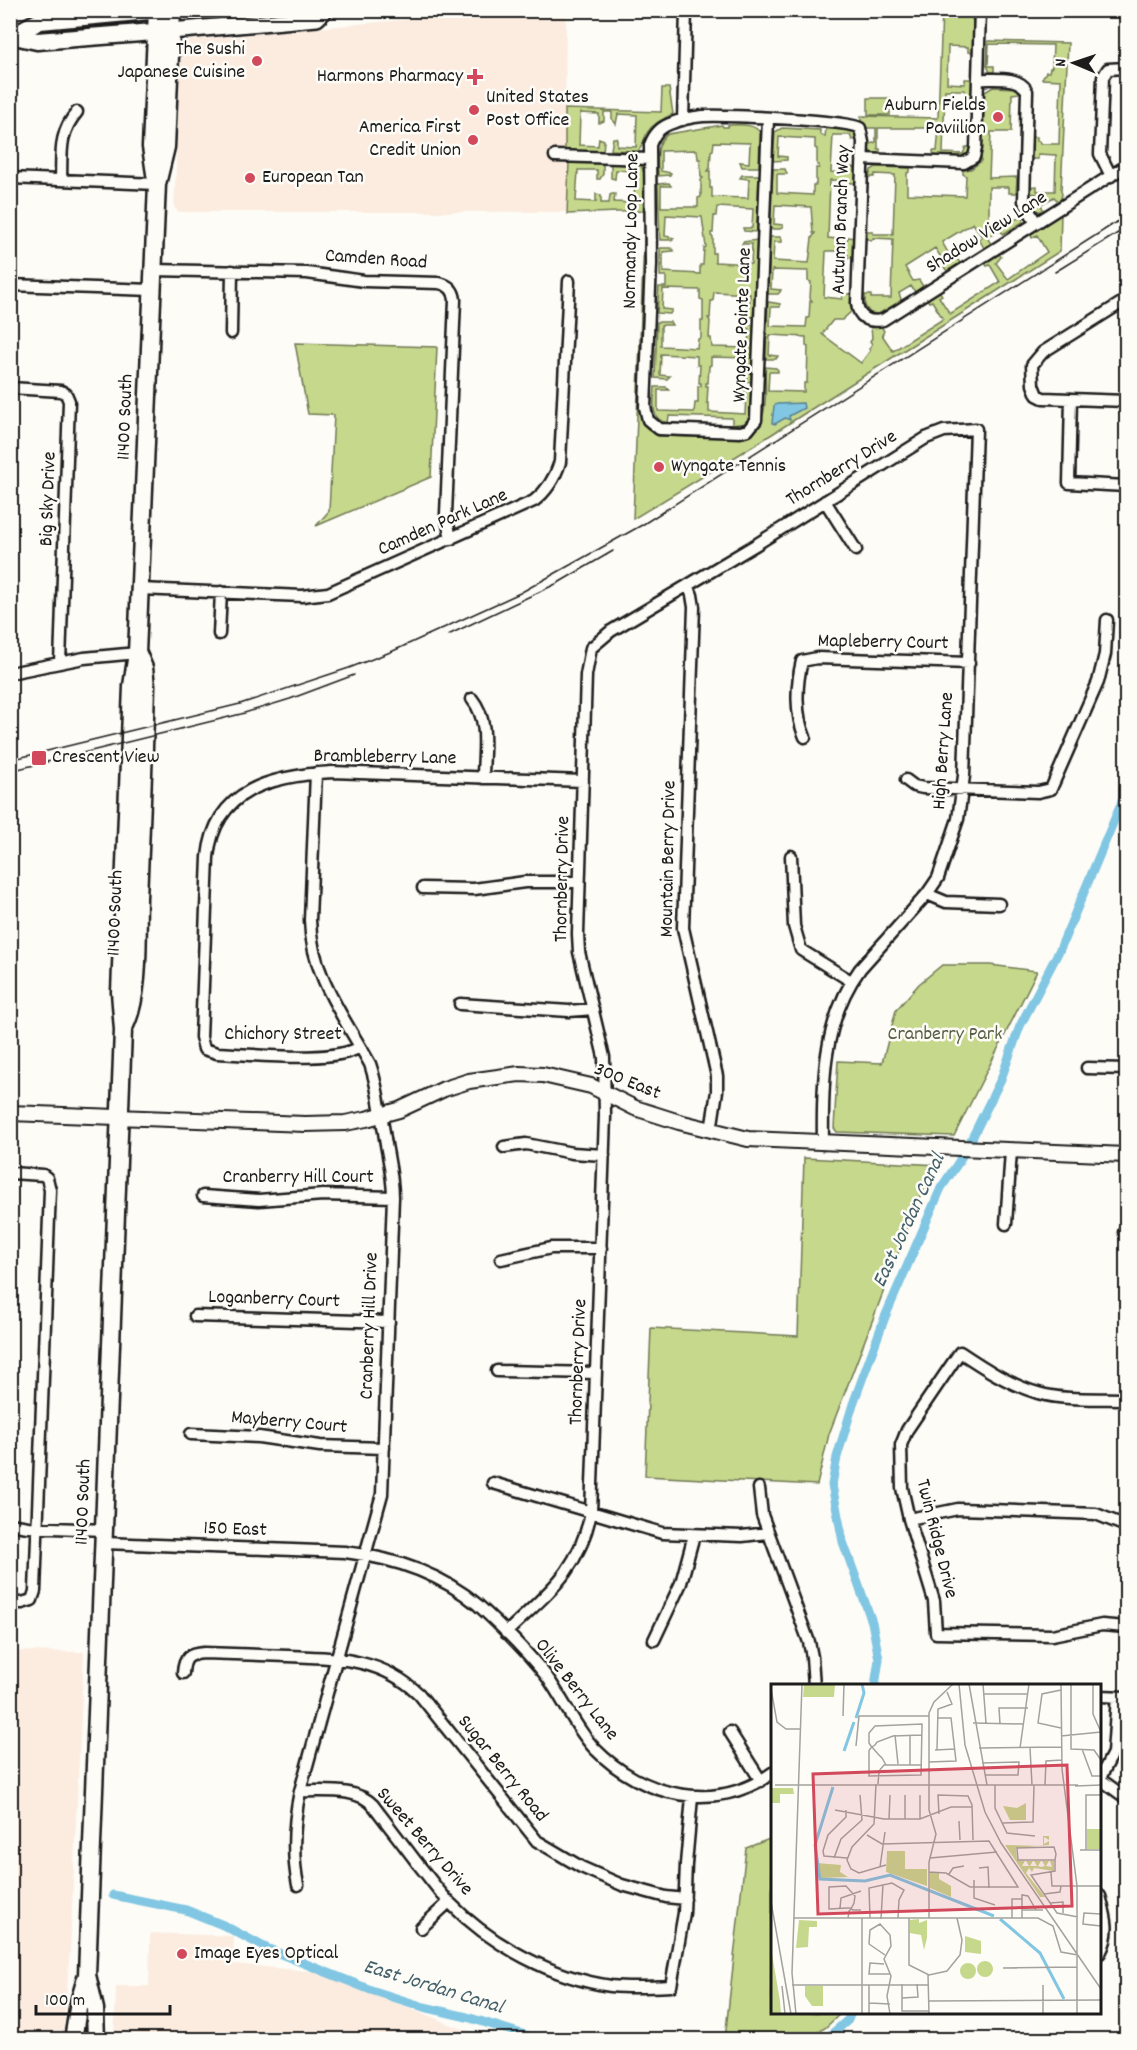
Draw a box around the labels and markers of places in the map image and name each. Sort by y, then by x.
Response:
place label: The Sushi Japanese Cuisine [118,36,245,87]
marker: The Sushi Japanese Cuisine [250,54,264,68]
place label: Harmons Pharmacy [317,63,464,91]
marker: Harmons Pharmacy [468,70,482,84]
place label: United States Post Office [486,84,589,135]
place label: Auburn Fields Paviilion [884,92,986,143]
marker: United States Post Office [467,103,481,117]
marker: Auburn Fields Paviilion [991,110,1005,124]
place label: America First Credit Union [359,114,461,165]
marker: America First Credit Union [466,133,480,147]
place label: European Tan [262,164,364,192]
marker: European Tan [243,171,257,185]
place label: Wyngate Tennis [671,453,786,481]
marker: Wyngate Tennis [652,460,666,474]
place label: Crescent View [52,744,160,772]
marker: Crescent View [30,749,48,767]
place label: Image Eyes Optical [194,1940,339,1968]
marker: Image Eyes Optical [175,1947,189,1961]

